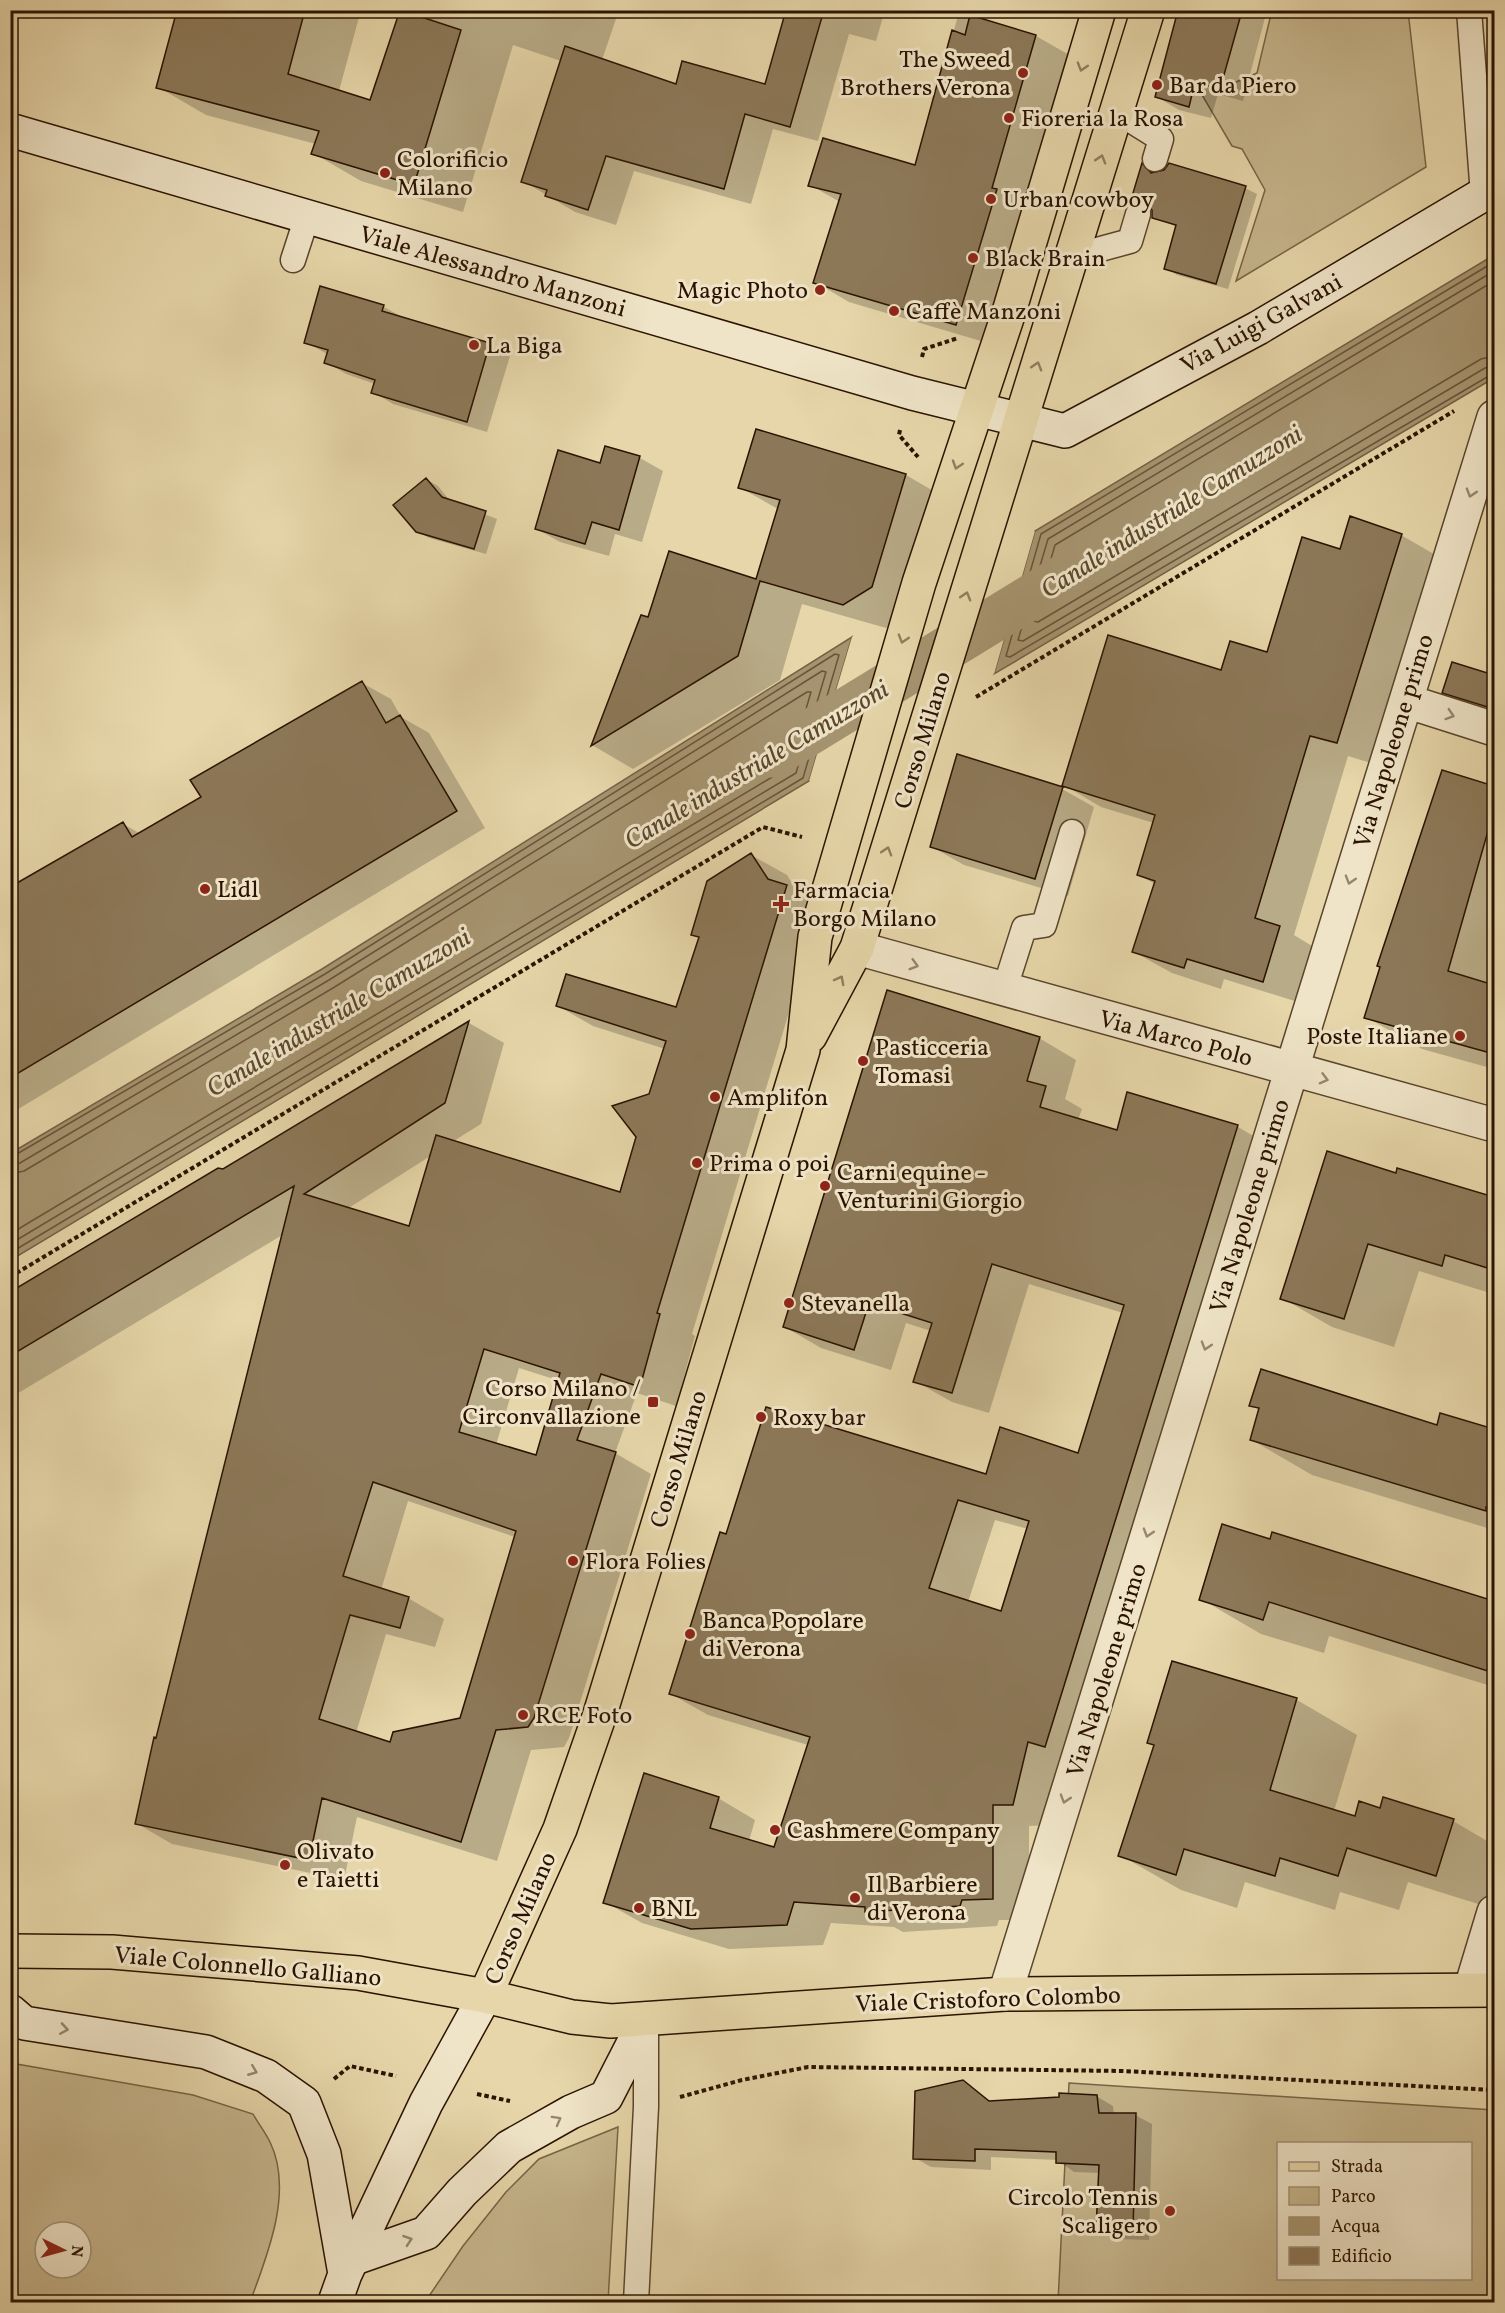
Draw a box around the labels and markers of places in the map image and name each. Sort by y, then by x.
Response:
place label: The Sweed Brothers Verona [840,44,1011,106]
marker: The Sweed Brothers Verona [1016,66,1030,80]
place label: Bar da Piero [1169,70,1296,104]
marker: Bar da Piero [1150,78,1164,92]
place label: Fioreria la Rosa [1021,103,1184,137]
marker: Fioreria la Rosa [1002,111,1016,125]
place label: Colorificio Milano [397,144,508,206]
marker: Colorificio Milano [378,166,392,180]
place label: Urban cowboy [1003,184,1154,218]
marker: Urban cowboy [984,192,998,206]
place label: Black Brain [985,243,1106,277]
marker: Black Brain [966,251,980,265]
place label: Magic Photo [677,275,808,309]
marker: Magic Photo [813,283,827,297]
place label: Caffè Manzoni [906,296,1061,330]
marker: Caffè Manzoni [887,304,901,318]
place label: La Biga [486,330,563,364]
marker: La Biga [467,338,481,352]
place label: Lidl [217,874,258,908]
place label: Farmacia Borgo Milano [793,875,936,937]
marker: Lidl [198,882,212,896]
marker: Farmacia Borgo Milano [774,897,788,911]
place label: Poste Italiane [1306,1021,1448,1055]
marker: Poste Italiane [1453,1029,1467,1043]
place label: Pasticceria Tomasi [875,1032,989,1094]
marker: Pasticceria Tomasi [856,1054,870,1068]
place label: Amplifon [727,1082,828,1116]
marker: Amplifon [708,1090,722,1104]
place label: Prima o poi [709,1148,830,1182]
marker: Prima o poi [690,1156,704,1170]
place label: Carni equine - Venturini Giorgio [837,1157,1022,1219]
marker: Carni equine - Venturini Giorgio [818,1179,832,1193]
place label: Stevanella [801,1288,910,1322]
marker: Stevanella [782,1296,796,1310]
place label: Corso Milano / Circonvallazione [463,1373,641,1435]
marker: Corso Milano / Circonvallazione [646,1395,660,1409]
place label: Roxy bar [773,1402,866,1436]
marker: Roxy bar [754,1410,768,1424]
place label: Flora Folies [585,1546,706,1580]
marker: Flora Folies [566,1554,580,1568]
place label: Banca Popolare di Verona [702,1605,864,1667]
marker: Banca Popolare di Verona [683,1627,697,1641]
place label: RCE Foto [535,1700,632,1734]
marker: RCE Foto [516,1708,530,1722]
place label: Cashmere Company [787,1815,1000,1849]
marker: Cashmere Company [768,1823,782,1837]
place label: Olivato e Taietti [297,1836,379,1898]
marker: Olivato e Taietti [278,1858,292,1872]
place label: Il Barbiere di Verona [867,1869,978,1931]
marker: Il Barbiere di Verona [848,1891,862,1905]
place label: BNL [651,1893,697,1927]
marker: BNL [632,1901,646,1915]
place label: Circolo Tennis Scaligero [1008,2182,1158,2244]
marker: Circolo Tennis Scaligero [1163,2204,1177,2218]

